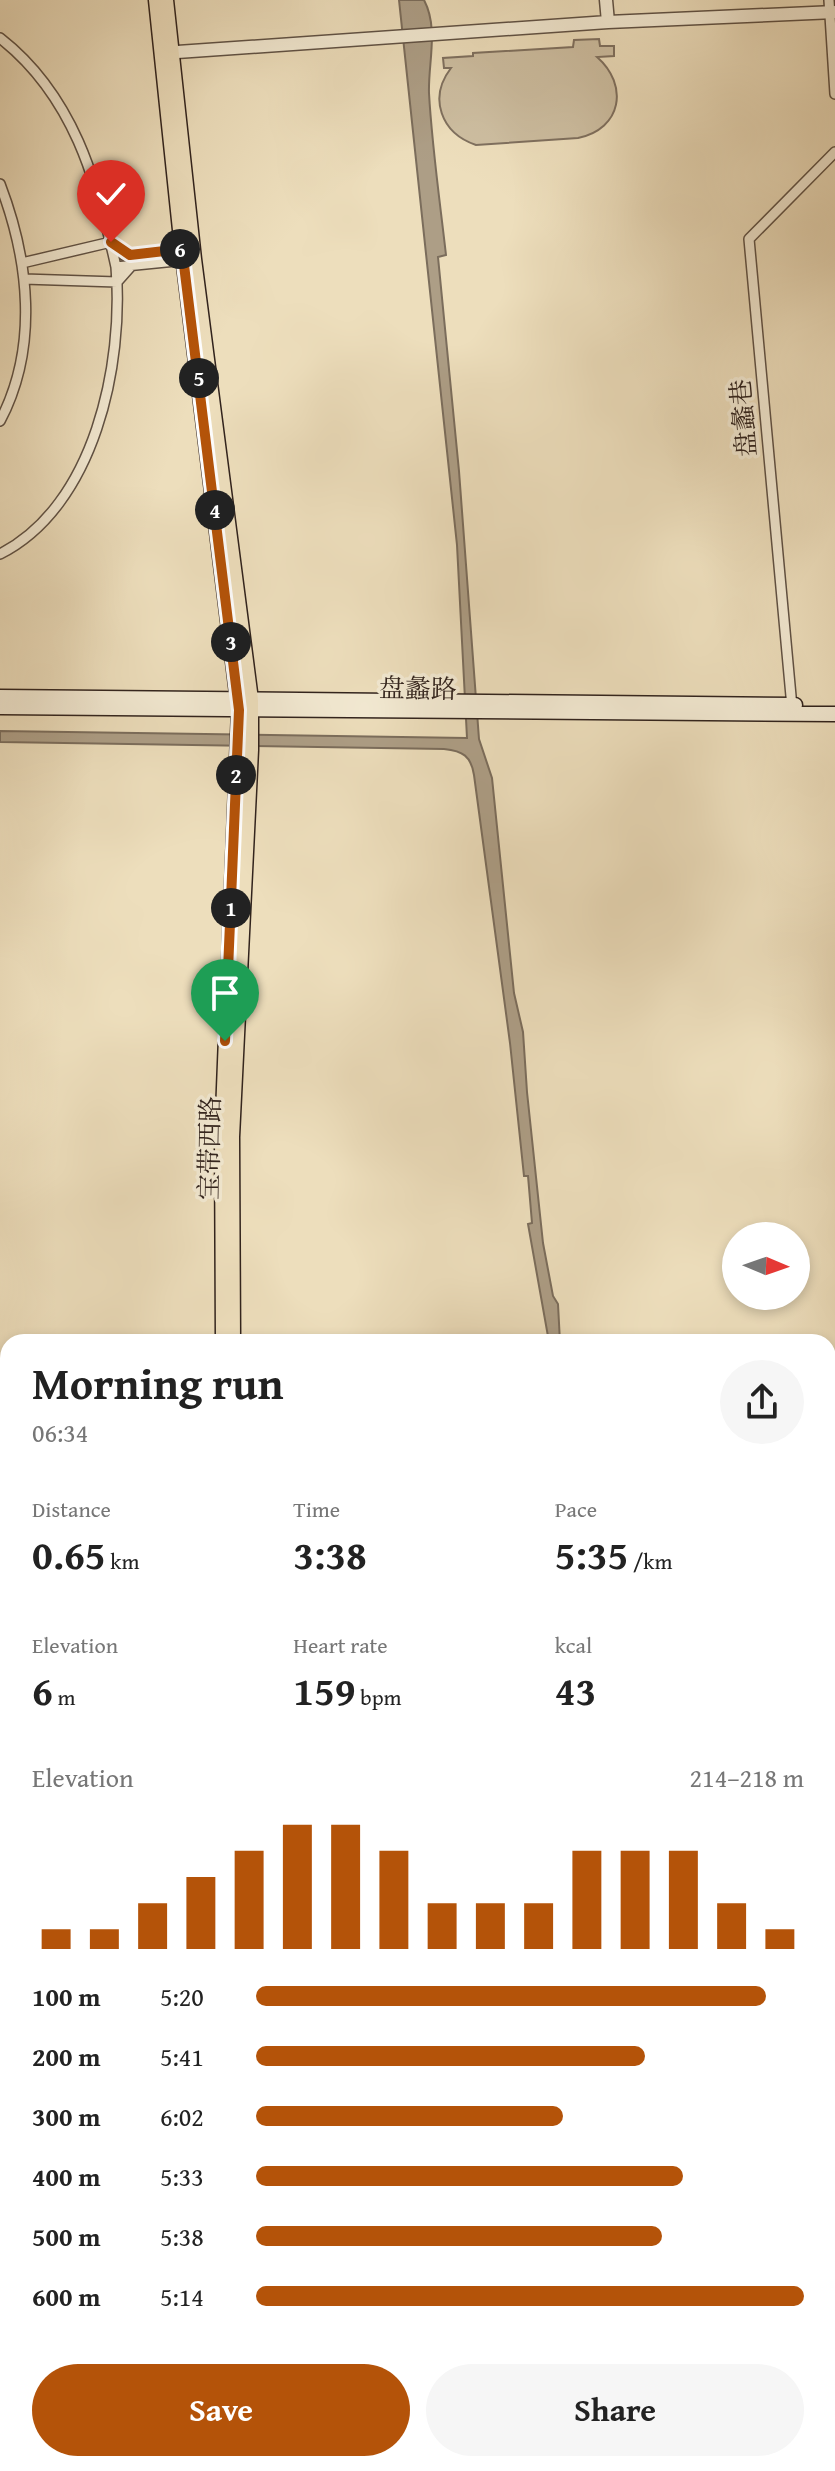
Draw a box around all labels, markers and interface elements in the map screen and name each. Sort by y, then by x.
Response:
pin [77,160,145,242]
icon: check [89,172,133,216]
pin: 6 [160,229,200,269]
text: 6 [174,233,186,265]
pin: 5 [179,358,219,398]
text: 5 [193,362,205,394]
street label: 盘蠡巷 [720,377,766,459]
pin: 4 [195,490,235,530]
text: 4 [209,494,221,526]
pin: 3 [211,622,251,662]
text: 3 [225,626,237,658]
street label: 盘蠡路 [379,668,457,708]
pin: 2 [216,755,256,795]
text: 2 [230,759,242,791]
pin: 1 [211,888,251,928]
text: 1 [225,892,237,924]
pin [191,959,259,1041]
icon: arrive [203,971,247,1015]
street label: 宝带西路 [189,1096,229,1200]
north arrow [722,1222,810,1310]
map controls [722,1222,810,1310]
text: Morning run [32,1351,283,1415]
button: share [720,1360,804,1444]
text: 06:34 [32,1413,88,1452]
text: Distance [32,1493,111,1525]
text: Time [293,1493,340,1525]
text: Pace [555,1493,597,1525]
text: 0.65 [32,1525,105,1584]
text: 3:38 [293,1525,367,1584]
text: 5:35 [555,1525,628,1584]
text: km [105,1545,139,1577]
text: /km [628,1545,673,1577]
text: Elevation [32,1629,118,1661]
text: Heart rate [293,1629,388,1661]
text: kcal [555,1629,592,1661]
text: 6 [32,1661,53,1720]
text: 159 [293,1661,356,1720]
text: 43 [555,1661,596,1720]
text: m [53,1681,76,1713]
text: bpm [356,1681,402,1713]
text: Elevation [32,1758,134,1797]
text: 214–218 m [690,1758,804,1797]
text: 100 m [32,1977,100,2016]
text: 5:20 [160,1977,204,2016]
text: 200 m [32,2037,100,2076]
text: 5:41 [160,2037,204,2076]
text: 300 m [32,2097,100,2136]
text: 6:02 [160,2097,204,2136]
text: 400 m [32,2157,100,2196]
text: 5:33 [160,2157,204,2196]
text: 500 m [32,2217,100,2256]
text: 5:38 [160,2217,204,2256]
text: 600 m [32,2277,100,2316]
text: 5:14 [160,2277,204,2316]
button: Save [32,2364,410,2456]
button: Share [426,2364,804,2456]

